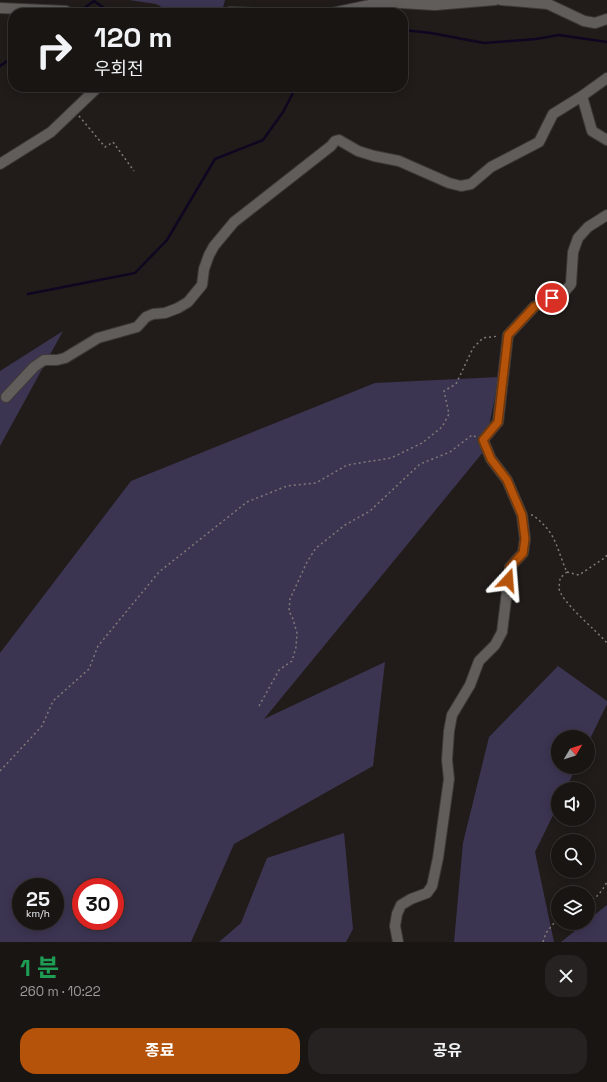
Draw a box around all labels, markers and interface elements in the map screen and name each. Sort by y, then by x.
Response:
text: 120 m [94,19,172,55]
icon: right [28,24,80,76]
text: 우회전 [94,57,144,80]
pin [535,281,569,315]
icon: arrive [541,287,563,309]
position arrow [487,559,529,601]
north arrow [551,730,595,774]
map controls [551,730,595,930]
button: sound [551,782,595,826]
button: search [551,834,595,878]
speed limit sign: 30 [72,878,124,930]
text: 25 [26,886,50,912]
button: layers [551,886,595,930]
text: km/h [26,907,50,920]
text: 1 분 [20,952,59,983]
button: close [545,955,587,997]
text: 260 m · 10:22 [20,983,101,1000]
button: 종료 [20,1028,300,1074]
button: 공유 [308,1028,587,1074]

